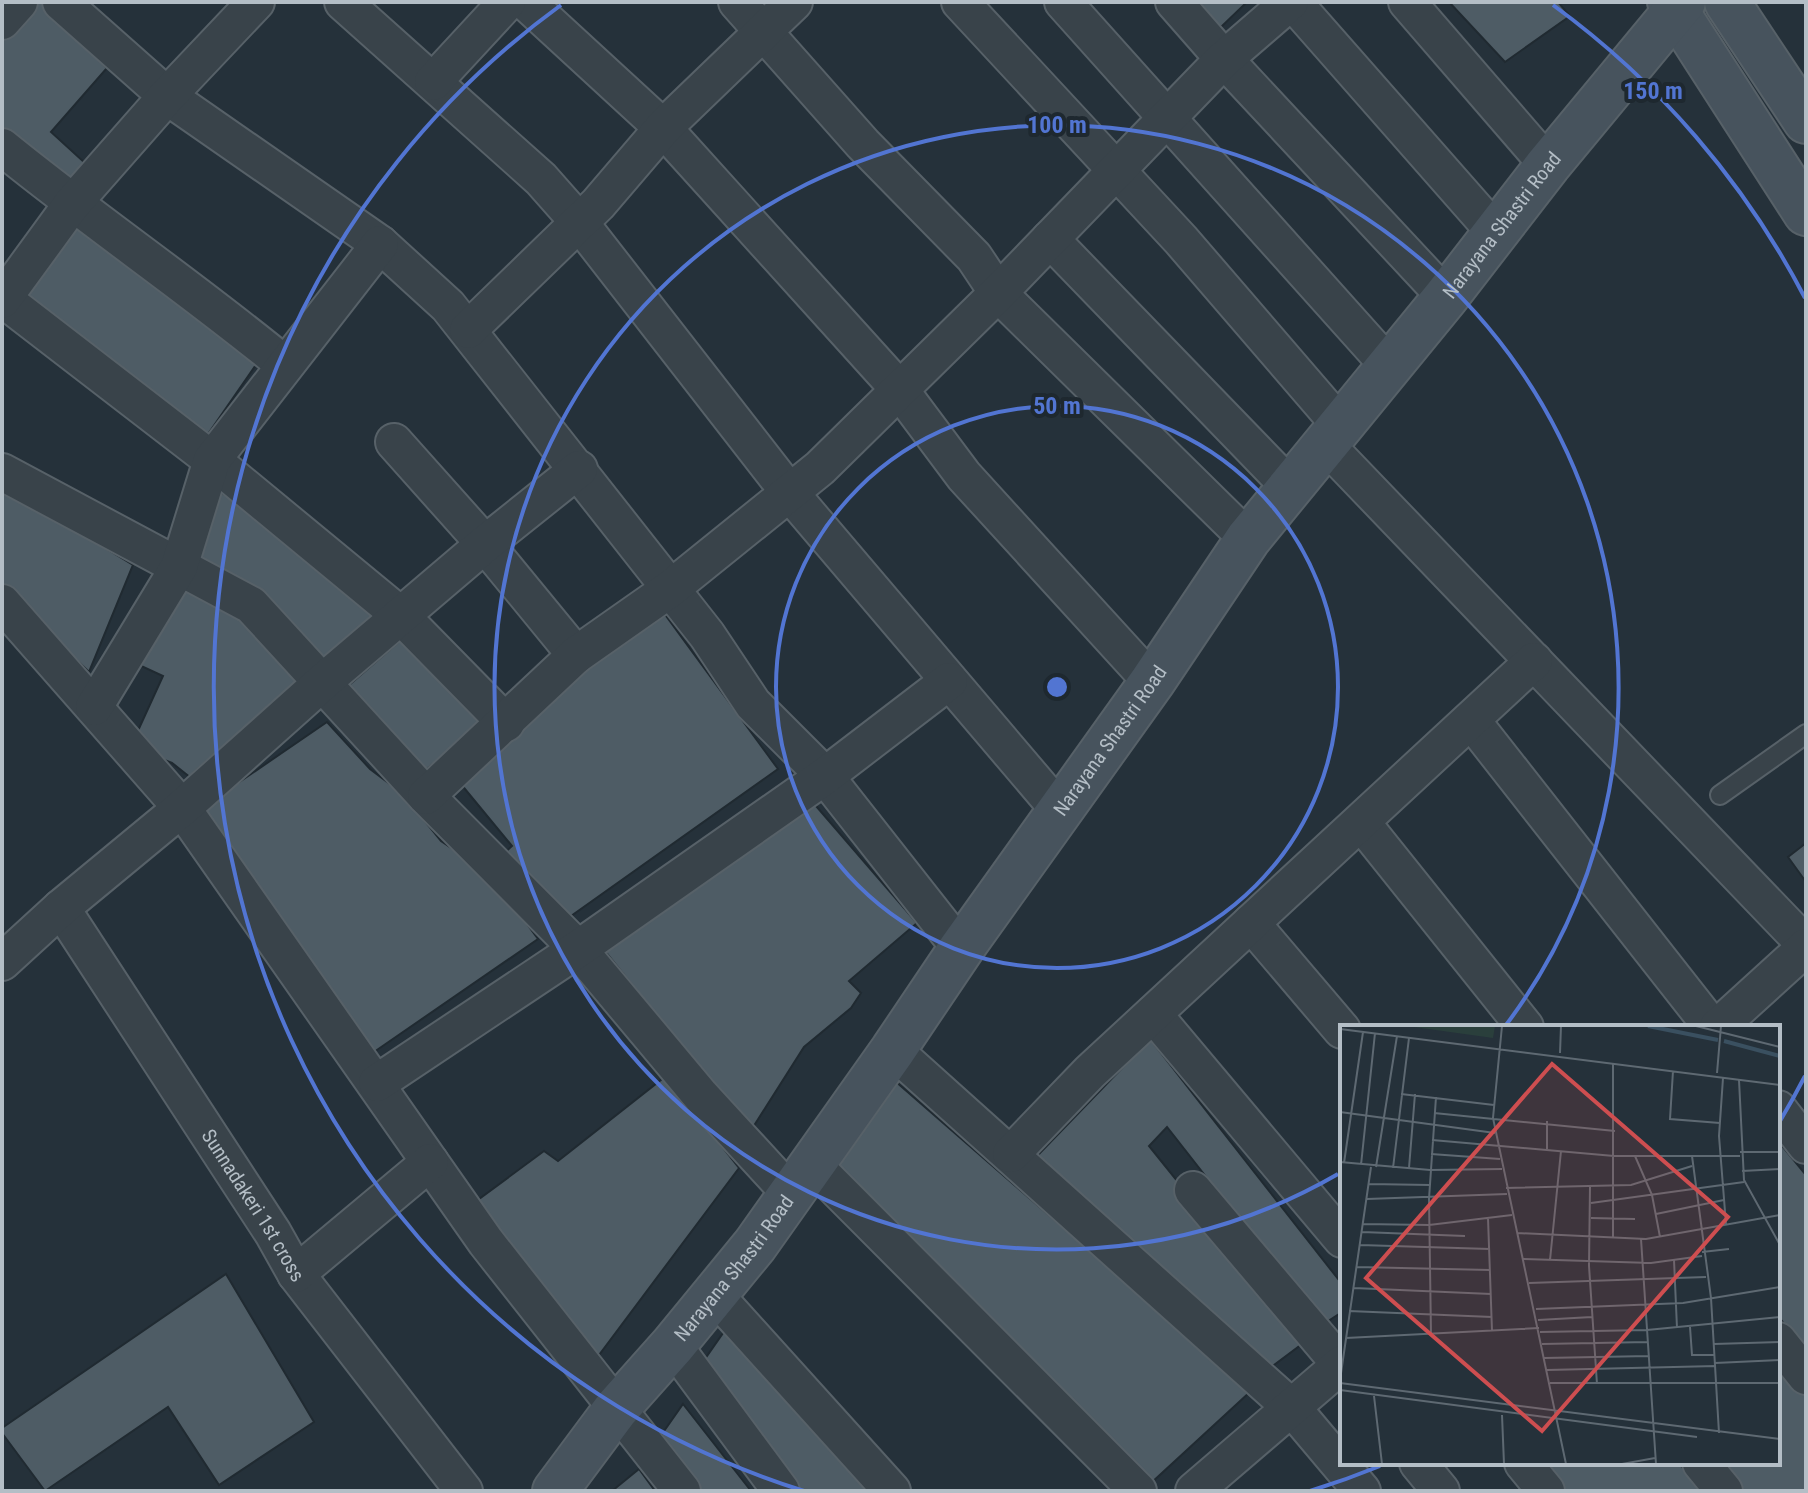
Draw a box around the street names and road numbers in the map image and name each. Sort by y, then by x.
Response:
street label: Narayana Shastri Road [1437,147,1566,303]
street label: Narayana Shastri Road [1048,661,1172,820]
street label: Sunnadakeri 1st cross [197,1125,309,1286]
street label: Narayana Shastri Road [669,1191,798,1346]

